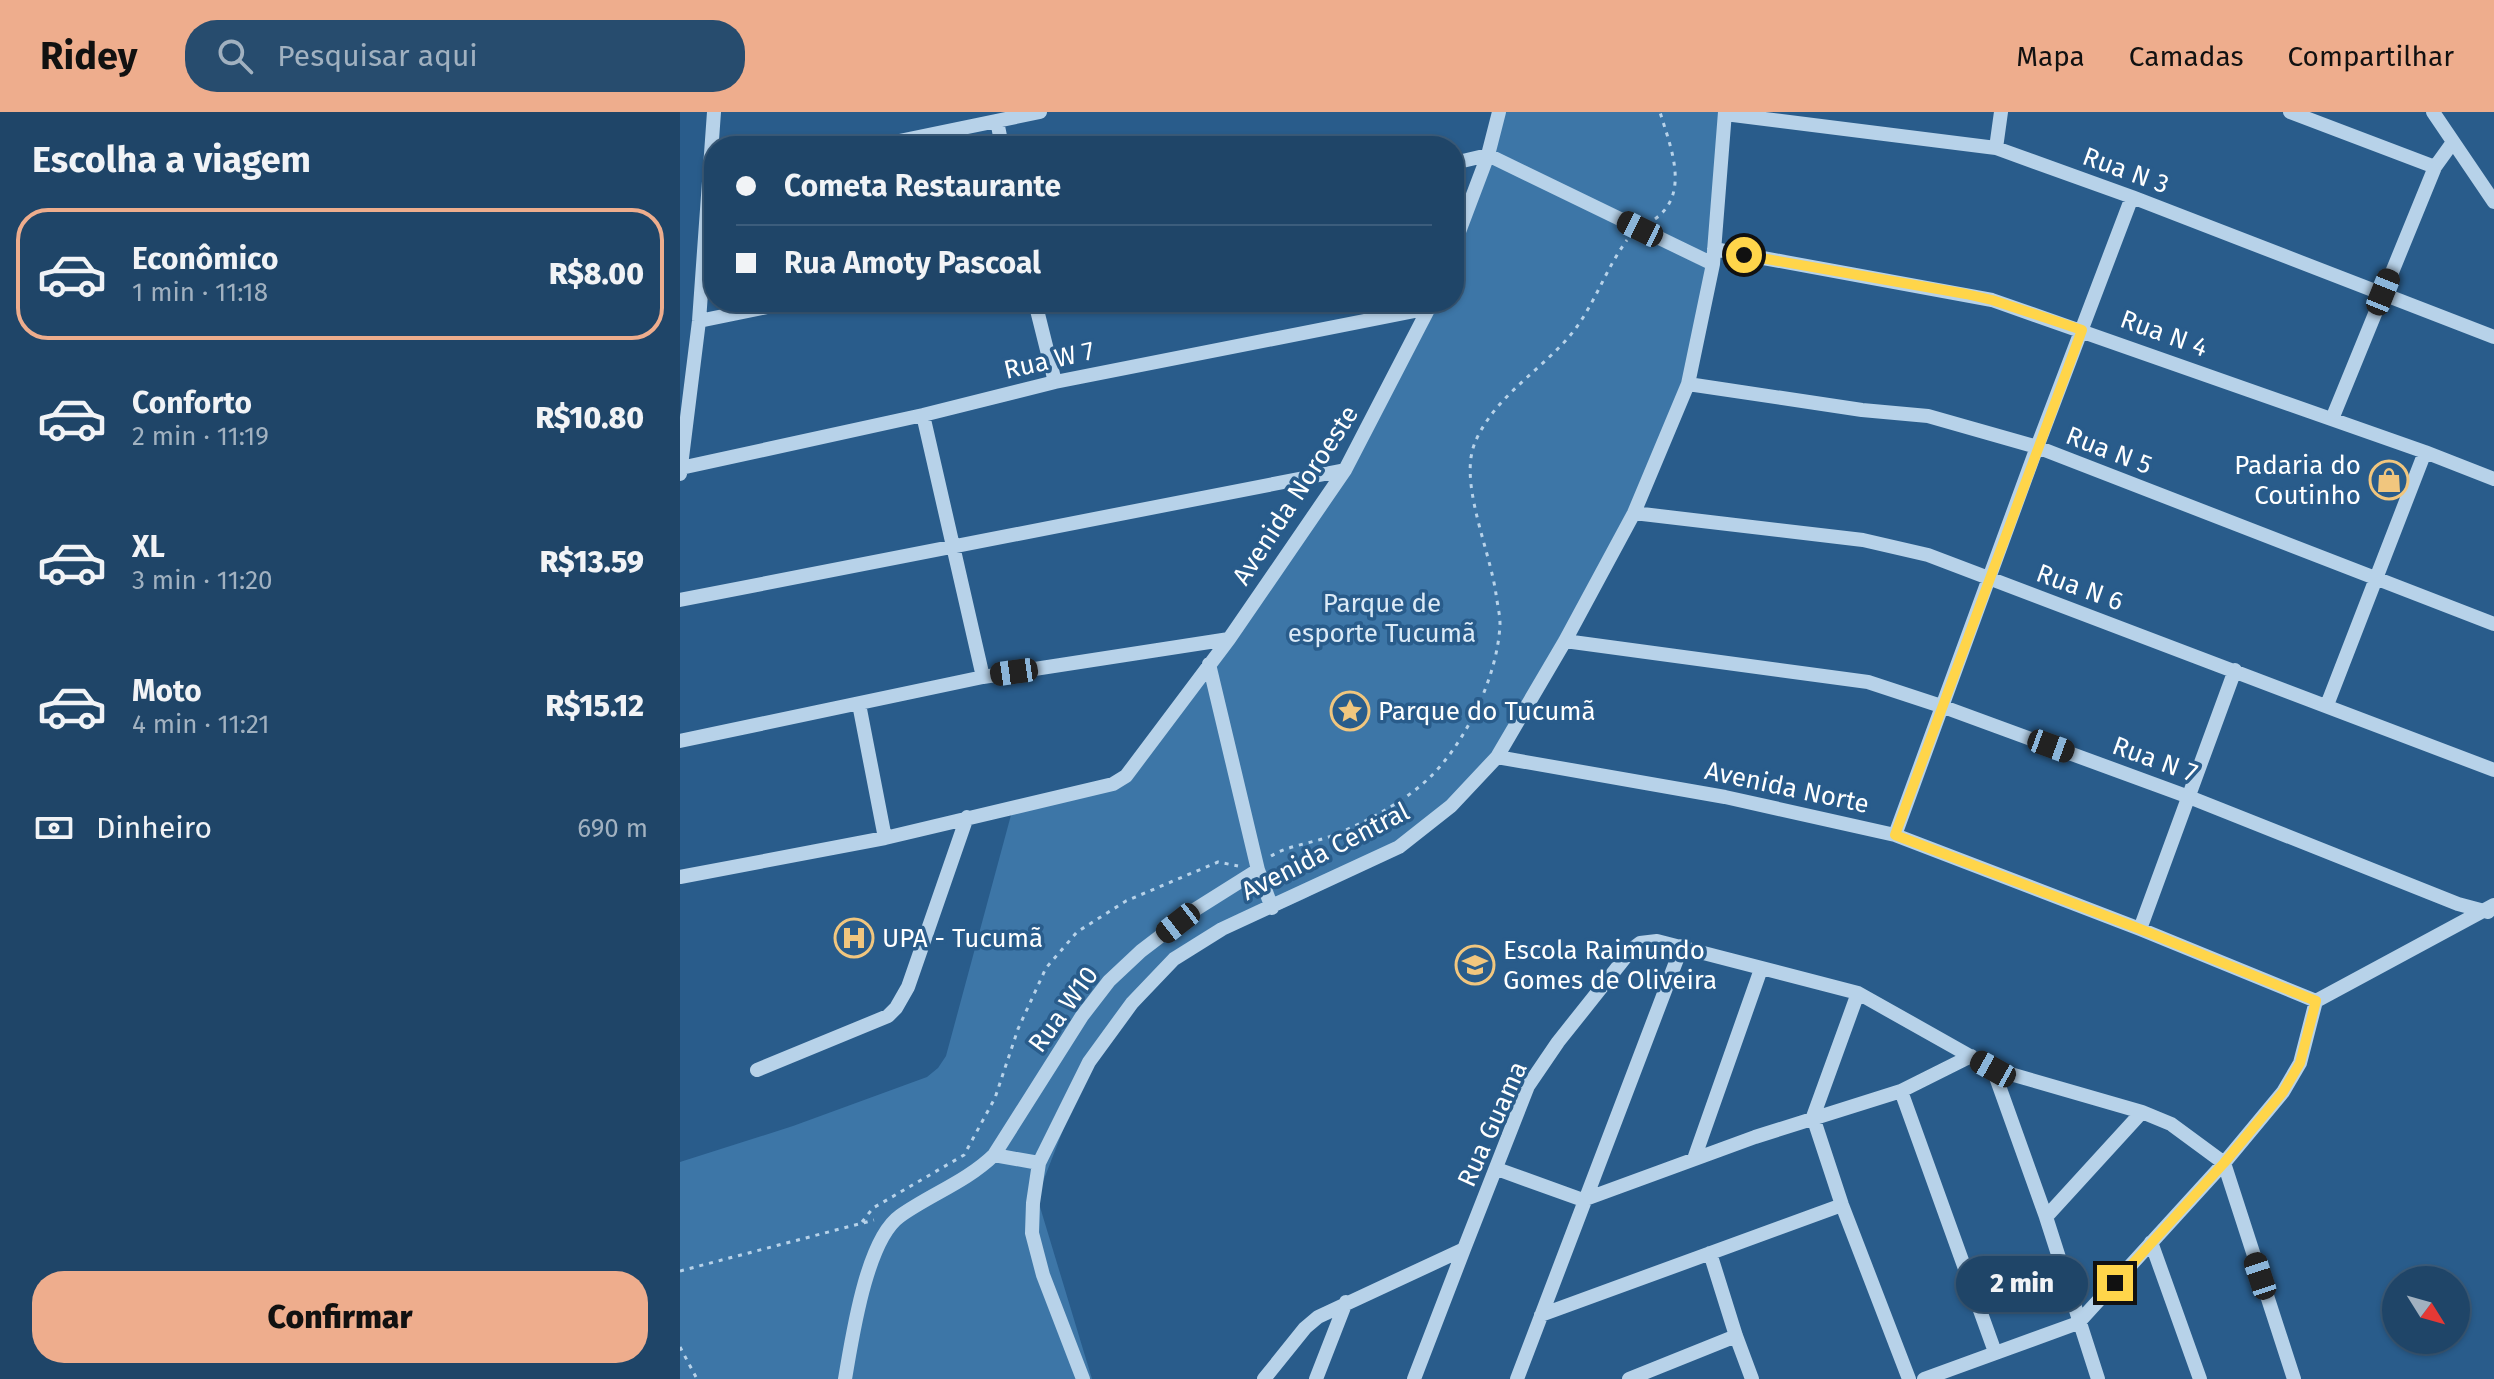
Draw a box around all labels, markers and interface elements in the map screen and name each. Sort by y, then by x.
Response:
search box [185,20,745,92]
text: Ridey [40,33,137,79]
icon: search [213,34,257,78]
text: Pesquisar aqui [277,38,478,74]
text: Mapa [2016,40,2085,73]
text: Camadas [2129,40,2243,73]
text: Compartilhar [2287,40,2454,73]
text: Escolha a viagem [32,138,311,182]
street label: Rua N 3 [2078,141,2173,200]
text: Cometa Restaurante [784,168,1061,204]
car [1613,208,1667,250]
route start [1726,237,1762,273]
icon: car [36,238,108,310]
text: Econômico [132,241,278,277]
text: Rua Amoty Pascoal [784,245,1041,281]
text: R$8.00 [549,256,644,292]
car [2363,265,2403,319]
text: 1 min · 11:18 [132,277,268,308]
street label: Rua N 4 [2116,303,2212,364]
street label: Rua W 7 [1001,335,1097,386]
icon: car [36,382,108,454]
text: Conforto [132,385,252,421]
text: R$10.80 [535,400,644,436]
street label: Avenida Noroeste [1226,400,1365,591]
street label: Rua N 5 [2061,420,2156,481]
text: 2 min · 11:19 [132,421,269,452]
place label: Padaria do Coutinho [2234,450,2361,511]
shop icon: Padaria do Coutinho [2368,459,2410,501]
icon: car [36,526,108,598]
text: XL [132,529,165,565]
text: R$13.59 [540,544,644,580]
street label: Rua N 6 [2032,557,2128,617]
text: 3 min · 11:20 [132,565,273,596]
park label: Parque de esporte Tucumã [1288,588,1476,649]
car [989,657,1039,687]
icon: car [36,670,108,742]
text: Moto [132,673,202,709]
text: R$15.12 [546,688,644,724]
place icon: Parque do Tucumã [1329,690,1371,732]
place label: Parque do Tucumã [1378,696,1596,727]
text: 4 min · 11:21 [132,709,269,740]
car [2024,727,2078,765]
street label: Rua N 7 [2108,730,2202,789]
street label: Avenida Norte [1702,755,1872,820]
street label: Avenida Central [1236,796,1415,907]
icon: cash [32,806,76,850]
text: Dinheiro [96,810,212,846]
text: 690 m [577,813,648,844]
car [1152,899,1204,947]
hospital icon: UPA - Tucumã [833,917,875,959]
place label: UPA - Tucumã [882,923,1043,954]
place label: Escola Raimundo Gomes de Oliveira [1503,935,1717,996]
school or university icon: Escola Raimundo Gomes de Oliveira [1454,944,1496,986]
street label: Rua W10 [1022,960,1105,1058]
car [1966,1047,2020,1091]
street label: Rua Guama [1451,1057,1534,1192]
car [2241,1249,2279,1303]
callout: 2 min [1955,1255,2087,1311]
route end [2097,1265,2133,1301]
north arrow [2382,1266,2470,1354]
map controls [2382,1266,2470,1354]
text: 2 min [1990,1268,2054,1299]
button: Confirmar [32,1271,648,1363]

